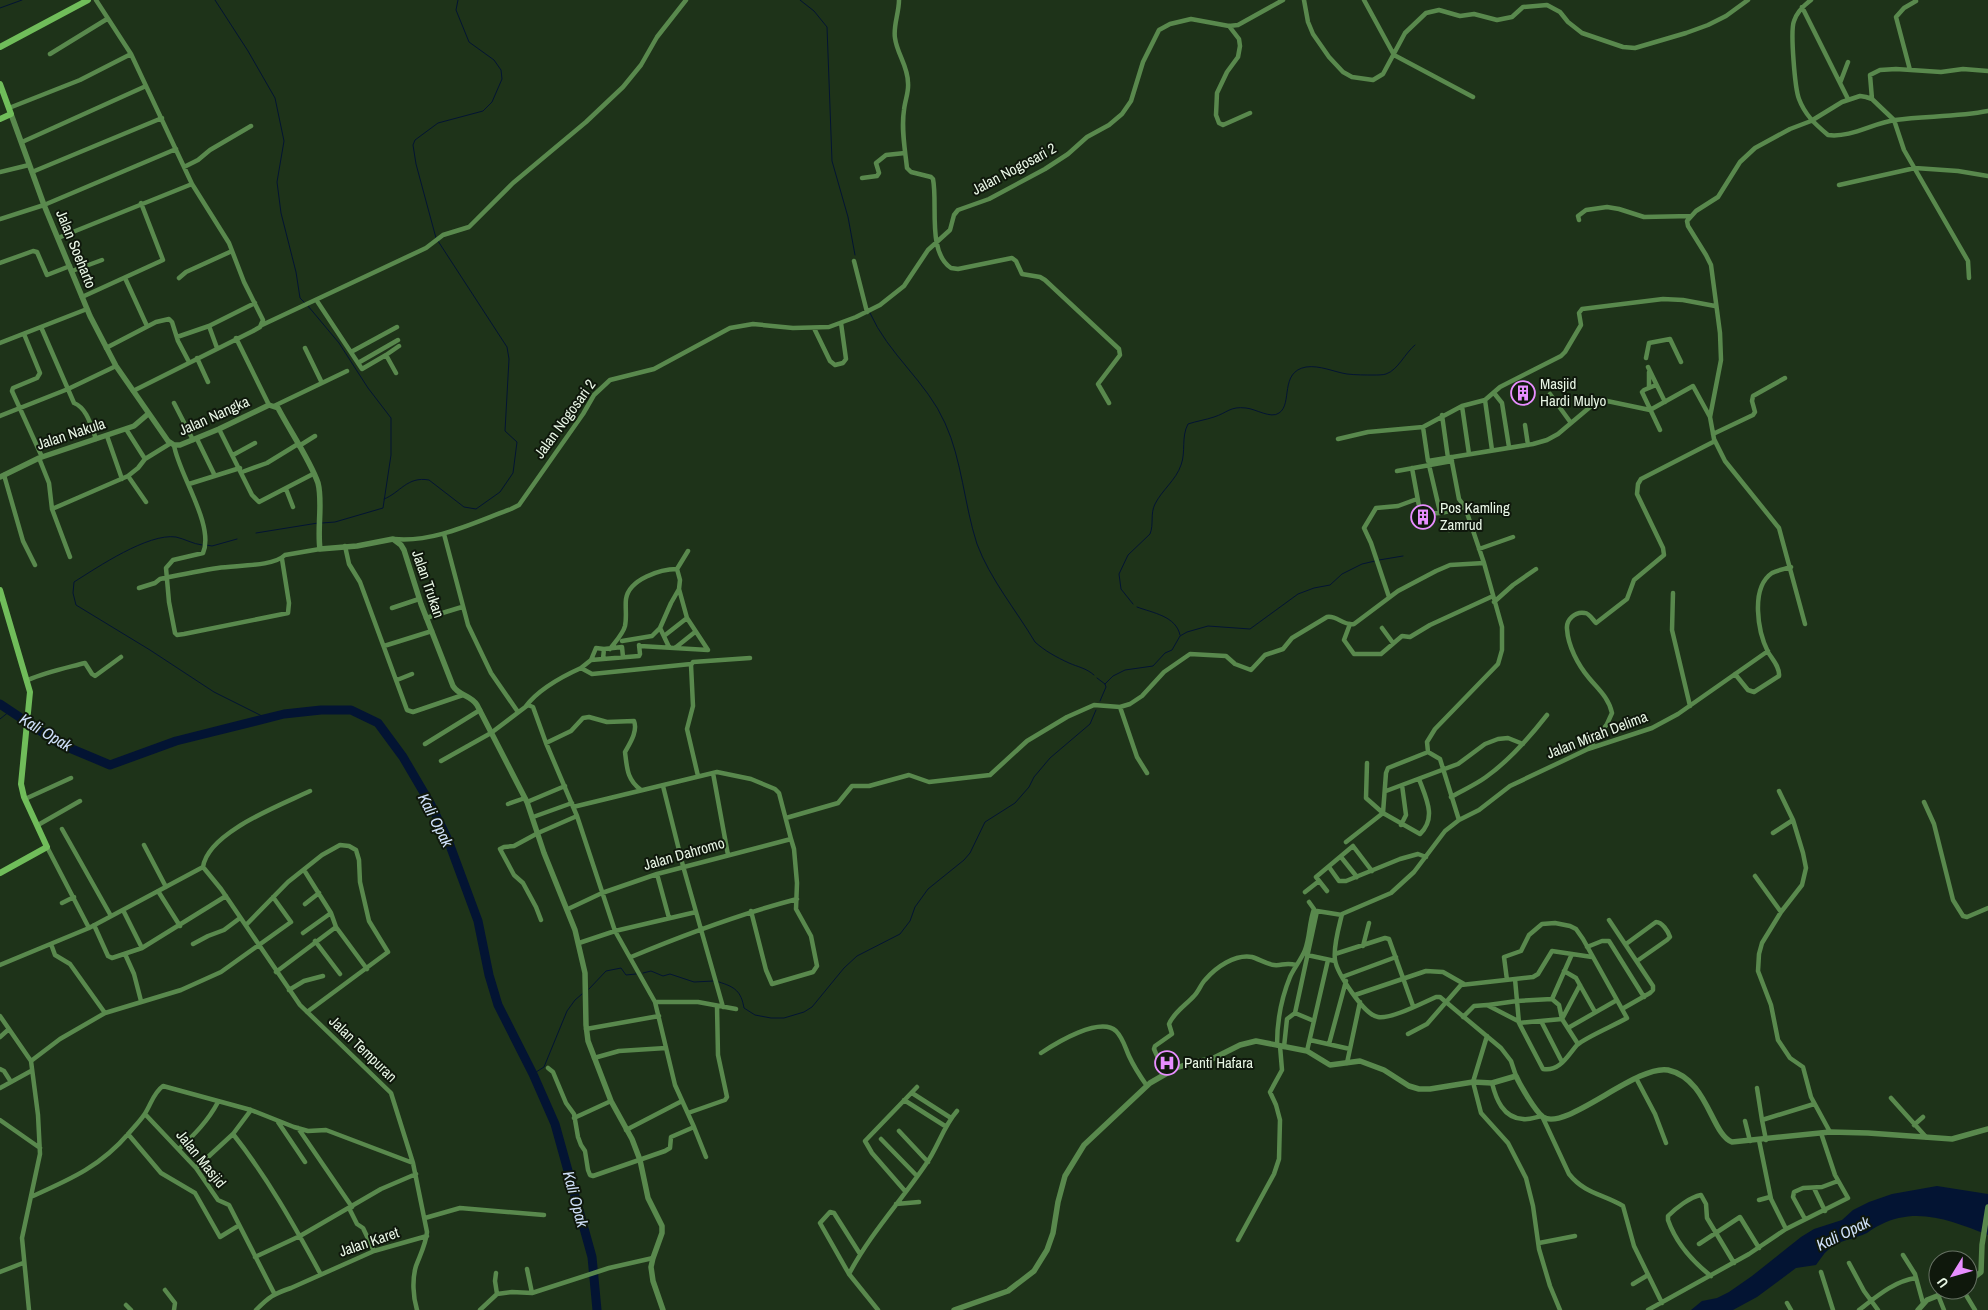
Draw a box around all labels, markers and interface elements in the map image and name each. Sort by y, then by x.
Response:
street label: Jalan Nogosari 2 [968,137,1060,200]
street label: Jalan Soeharto [51,207,102,291]
place label: Masjid Hardi Mulyo [1540,373,1606,411]
street label: Jalan Nogosari 2 [529,375,601,462]
building icon: Masjid Hardi Mulyo [1510,380,1536,406]
street label: Jalan Nangka [175,391,253,440]
street label: Jalan Nakula [34,413,108,454]
place label: Pos Kamling Zamrud [1440,497,1510,535]
building icon: Pos Kamling Zamrud [1410,504,1436,530]
street label: Jalan Trukan [407,547,450,621]
street label: Jalan Mirah Delima [1543,706,1651,763]
water label: Kali Opak [16,708,77,756]
water label: Kali Opak [413,789,459,851]
street label: Jalan Dahromo [641,832,727,875]
street label: Jalan Tempuran [325,1011,402,1087]
hospital icon: Panti Hafara [1154,1050,1180,1076]
place label: Panti Hafara [1184,1052,1253,1073]
street label: Jalan Masjid [172,1125,231,1192]
water label: Kali Opak [558,1168,594,1230]
water label: Kali Opak [1812,1210,1874,1256]
street label: Jalan Karet [336,1221,402,1262]
north arrow [1928,1250,1978,1300]
text: U [1933,1274,1952,1292]

